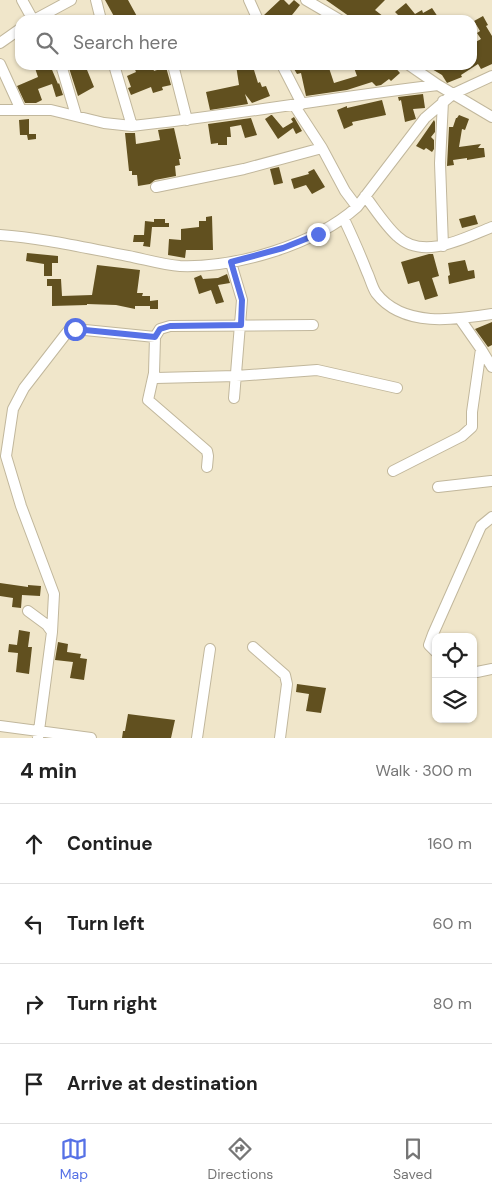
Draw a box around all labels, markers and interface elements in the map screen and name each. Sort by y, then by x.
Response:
search box [15,15,477,70]
icon: search [33,29,61,57]
text: Search here [73,30,178,55]
route end [307,223,330,246]
route start [64,318,87,341]
map controls [432,633,477,723]
button: locate [432,633,477,678]
button: layers [432,678,477,723]
text: 4 min [20,757,77,785]
text: Walk · 300 m [375,760,472,781]
icon: ahead [20,830,48,858]
text: Continue [67,831,153,856]
text: 160 m [428,833,472,854]
icon: left [20,910,48,938]
text: Turn left [67,911,145,936]
text: 60 m [432,913,472,934]
icon: right [20,990,48,1018]
text: Turn right [67,991,157,1016]
text: 80 m [433,993,472,1014]
icon: arrive [20,1070,48,1098]
text: Arrive at destination [67,1071,258,1096]
tab: Map [60,1135,88,1183]
tab: Directions [208,1135,273,1183]
tab: Saved [393,1135,432,1183]

